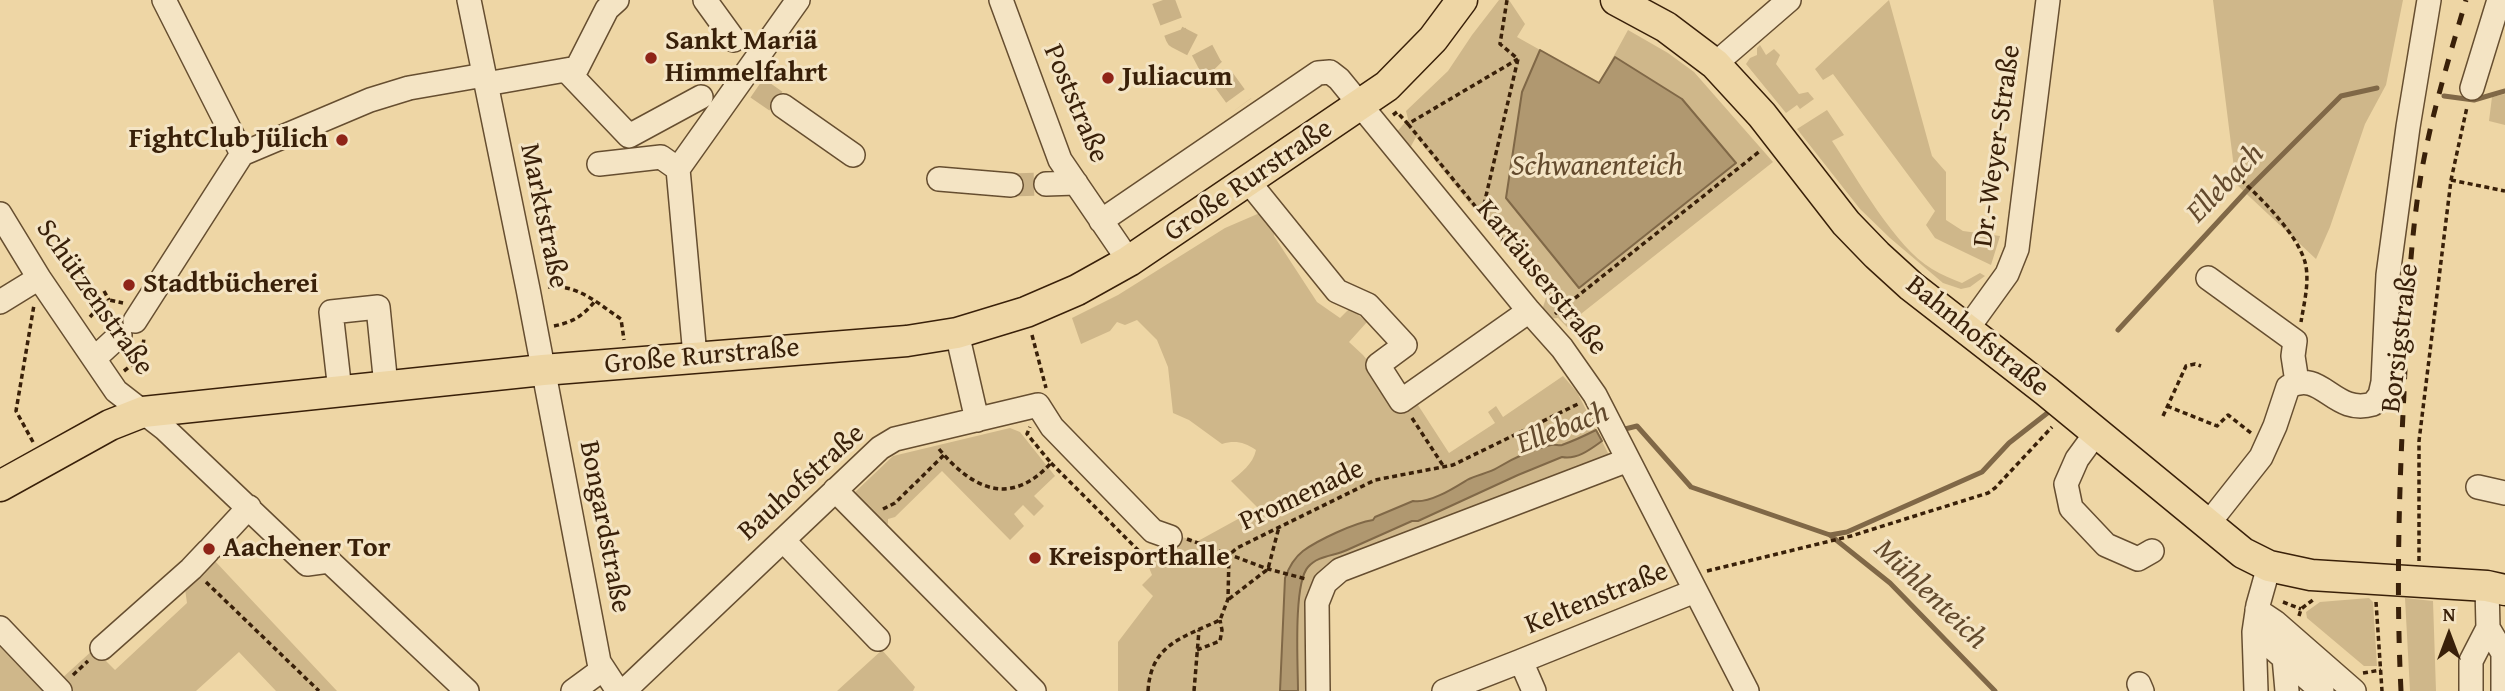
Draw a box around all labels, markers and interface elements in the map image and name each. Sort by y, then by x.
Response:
place label: Sankt Mariä Himmelfahrt [665,25,828,91]
street label: Poststraße [1035,40,1115,168]
street label: Dr.-Weyer-Straße [1967,43,2029,249]
marker: Sankt Mariä Himmelfahrt [643,50,659,66]
place label: Juliacum [1122,61,1232,95]
marker: Juliacum [1100,70,1116,86]
street label: Große Rurstraße [1159,112,1339,250]
place label: FightClub Jülich [129,123,328,157]
marker: FightClub Jülich [334,132,350,148]
water label: Ellebach [2180,137,2272,231]
street label: Marktstraße [511,141,575,291]
water label: Schwanenteich [1511,149,1683,185]
street label: Kartäuserstraße [1468,193,1614,363]
street label: Schützenstraße [28,214,160,382]
street label: Borsigstraße [2375,262,2427,414]
place label: Stadtbücherei [143,268,318,302]
street label: Bahnhofstraße [1899,269,2055,405]
marker: Stadtbücherei [121,277,137,293]
street label: Große Rurstraße [603,332,801,382]
water label: Ellebach [1512,395,1614,463]
street label: Bauhofstraße [732,418,872,548]
street label: Bongardstraße [571,438,637,616]
street label: Promenade [1234,453,1370,539]
place label: Aachener Tor [223,532,391,566]
water label: Mühlenteich [1866,532,1994,658]
marker: Aachener Tor [201,541,217,557]
place label: Kreisporthalle [1049,541,1230,575]
marker: Kreisporthalle [1027,550,1043,566]
street label: Keltenstraße [1521,555,1673,643]
north arrow [2414,600,2484,670]
text: N [2443,600,2455,628]

